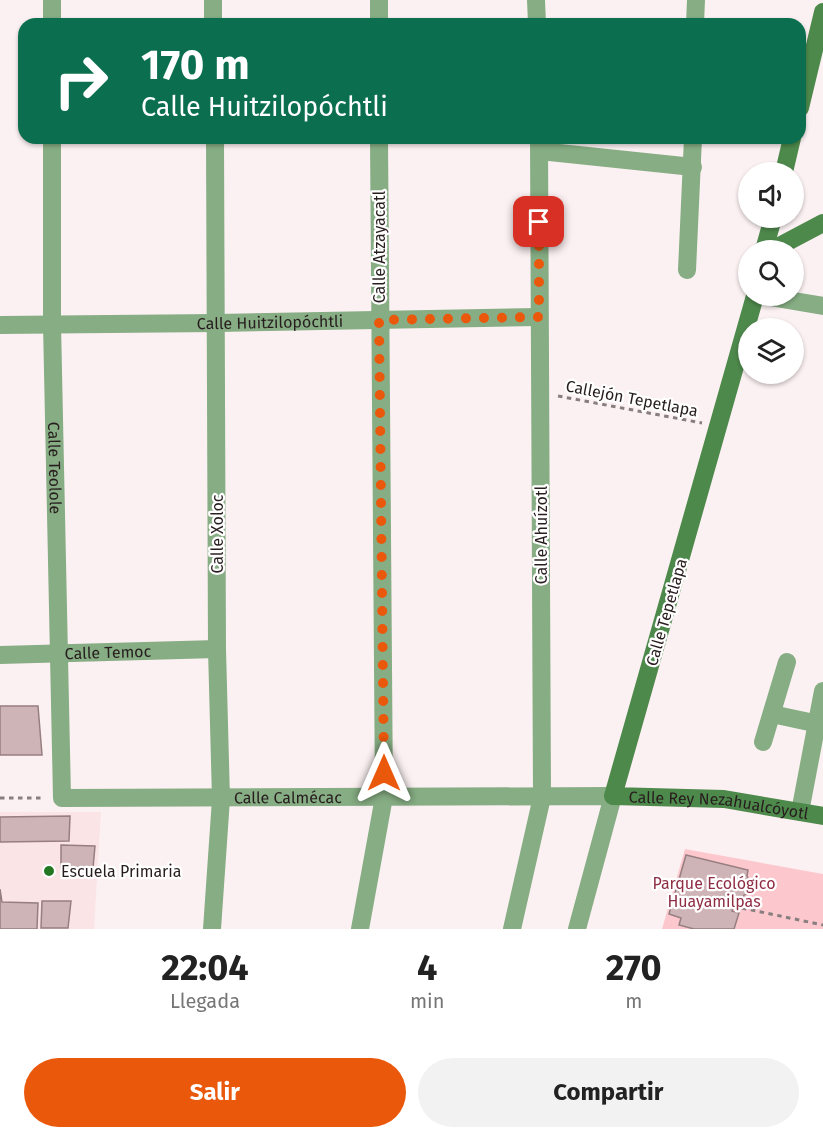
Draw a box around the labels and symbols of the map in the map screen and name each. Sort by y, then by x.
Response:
street label: Calle Atzayacatl [370,190,389,303]
pin [513,196,564,247]
street label: Calle Huitzilopóchtli [197,312,343,333]
street label: Callejón Tepetlapa [564,376,700,421]
street label: Calle Teolole [44,422,65,514]
street label: Calle Ahuízotl [532,485,551,584]
street label: Calle Xoloc [208,494,227,573]
street label: Calle Tepetlapa [642,556,691,668]
street label: Calle Temoc [64,642,152,663]
position arrow [352,741,416,805]
street label: Calle Rey Nezahualcóyotl [629,787,810,823]
street label: Calle Calmécac [234,788,342,807]
place label: Escuela Primaria [61,862,182,881]
marker: Escuela Primaria [42,864,56,878]
park label: Parque Ecológico Huayamilpas [652,874,776,911]

